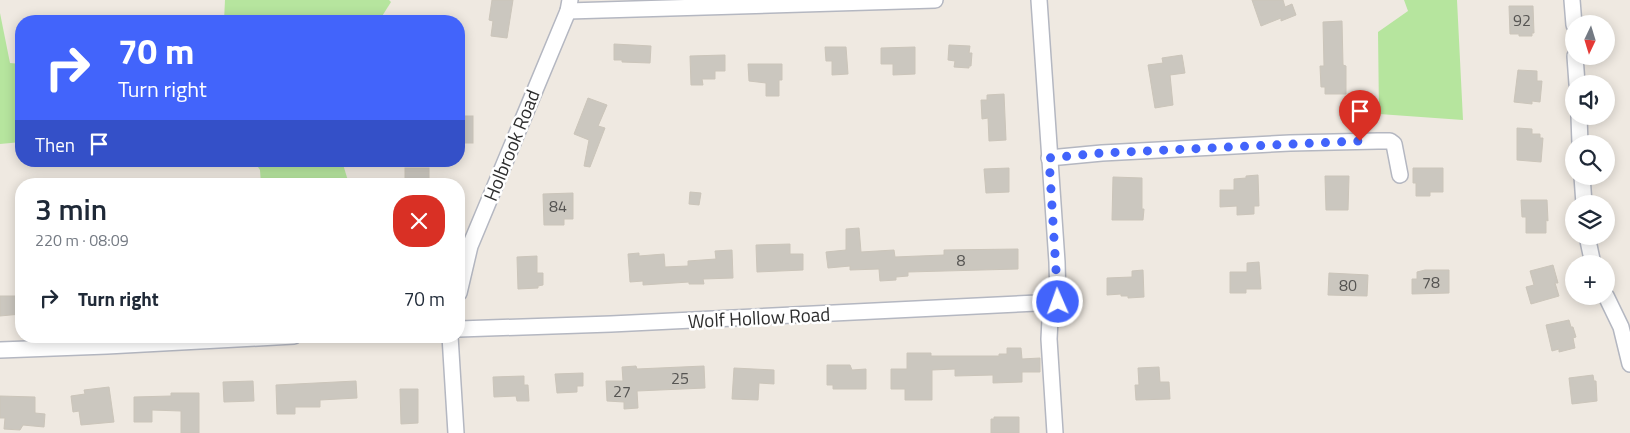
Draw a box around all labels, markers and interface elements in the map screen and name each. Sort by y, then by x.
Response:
house number: 92 [1513,8,1531,32]
north arrow [1565,15,1615,65]
map controls [1565,15,1615,305]
text: 70 m [118,24,194,78]
icon: right [35,35,100,100]
text: Turn right [118,72,207,106]
button: sound [1565,75,1615,125]
street label: Holbrook Road [475,85,547,205]
pin [1339,90,1381,141]
icon: arrive [1346,97,1374,125]
text: Then [35,130,75,159]
icon: arrive [85,130,113,158]
button: search [1565,135,1615,185]
text: 3 min [35,186,107,232]
house number: 84 [549,194,567,218]
button: close [393,195,445,247]
button: layers [1565,195,1615,245]
text: 220 m · 08:09 [35,228,129,252]
house number: 8 [957,248,966,272]
button: + [1565,255,1615,305]
house number: 78 [1422,270,1440,294]
house number: 80 [1339,273,1357,297]
position arrow [1031,275,1083,327]
icon: right [35,284,63,312]
text: Turn right [78,284,159,313]
text: 70 m [404,284,445,313]
street label: Wolf Hollow Road [687,299,831,335]
house number: 25 [671,366,689,390]
house number: 27 [613,379,631,403]

